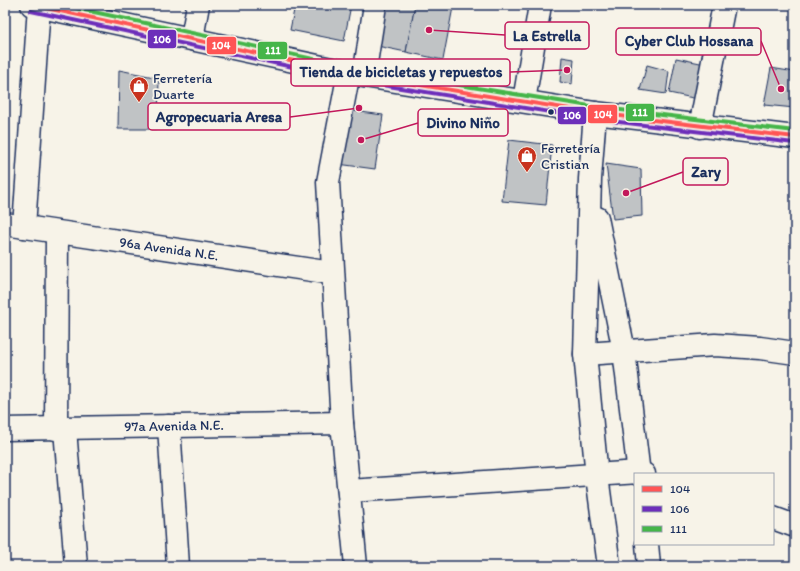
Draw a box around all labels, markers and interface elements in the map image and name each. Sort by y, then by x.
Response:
callout: La Estrella [505,22,589,49]
text: La Estrella [513,27,582,45]
callout: Cyber Club Hossana [616,28,761,55]
line badge: 106 [147,29,177,49]
text: Cyber Club Hossana [625,32,754,51]
text: 106 [153,33,171,46]
line badge: 104 [206,36,237,55]
text: 104 [212,39,231,52]
line badge: 111 [257,41,288,60]
text: 111 [265,44,282,57]
callout: Tienda de bicicletas y repuestos [291,59,510,86]
text: Tienda de bicicletas y repuestos [299,63,503,82]
place label: Ferretería Duarte [153,70,213,103]
shop icon: Ferretería Duarte [128,75,150,103]
callout: Agropecuaria Aresa [148,103,290,130]
line badge: 111 [625,103,655,122]
line badge: 104 [587,104,618,124]
line badge: 106 [557,106,587,125]
text: 111 [632,106,649,119]
unlabelled marker [546,107,556,117]
text: Agropecuaria Aresa [155,108,283,127]
text: 104 [594,108,613,121]
callout: Divino Niño [418,109,508,136]
text: 106 [563,109,581,122]
text: Divino Niño [426,114,500,132]
place label: Ferretería Cristian [541,140,601,173]
shop icon: Ferretería Cristian [516,145,538,173]
callout: Zary [683,158,728,185]
text: Zary [691,163,722,182]
street label: 96a Avenida N.E. [118,234,220,264]
street label: 97a Avenida N.E. [124,417,224,435]
legend [634,473,774,545]
text: 104 [670,482,690,496]
text: 106 [670,502,689,516]
text: 111 [670,522,687,536]

